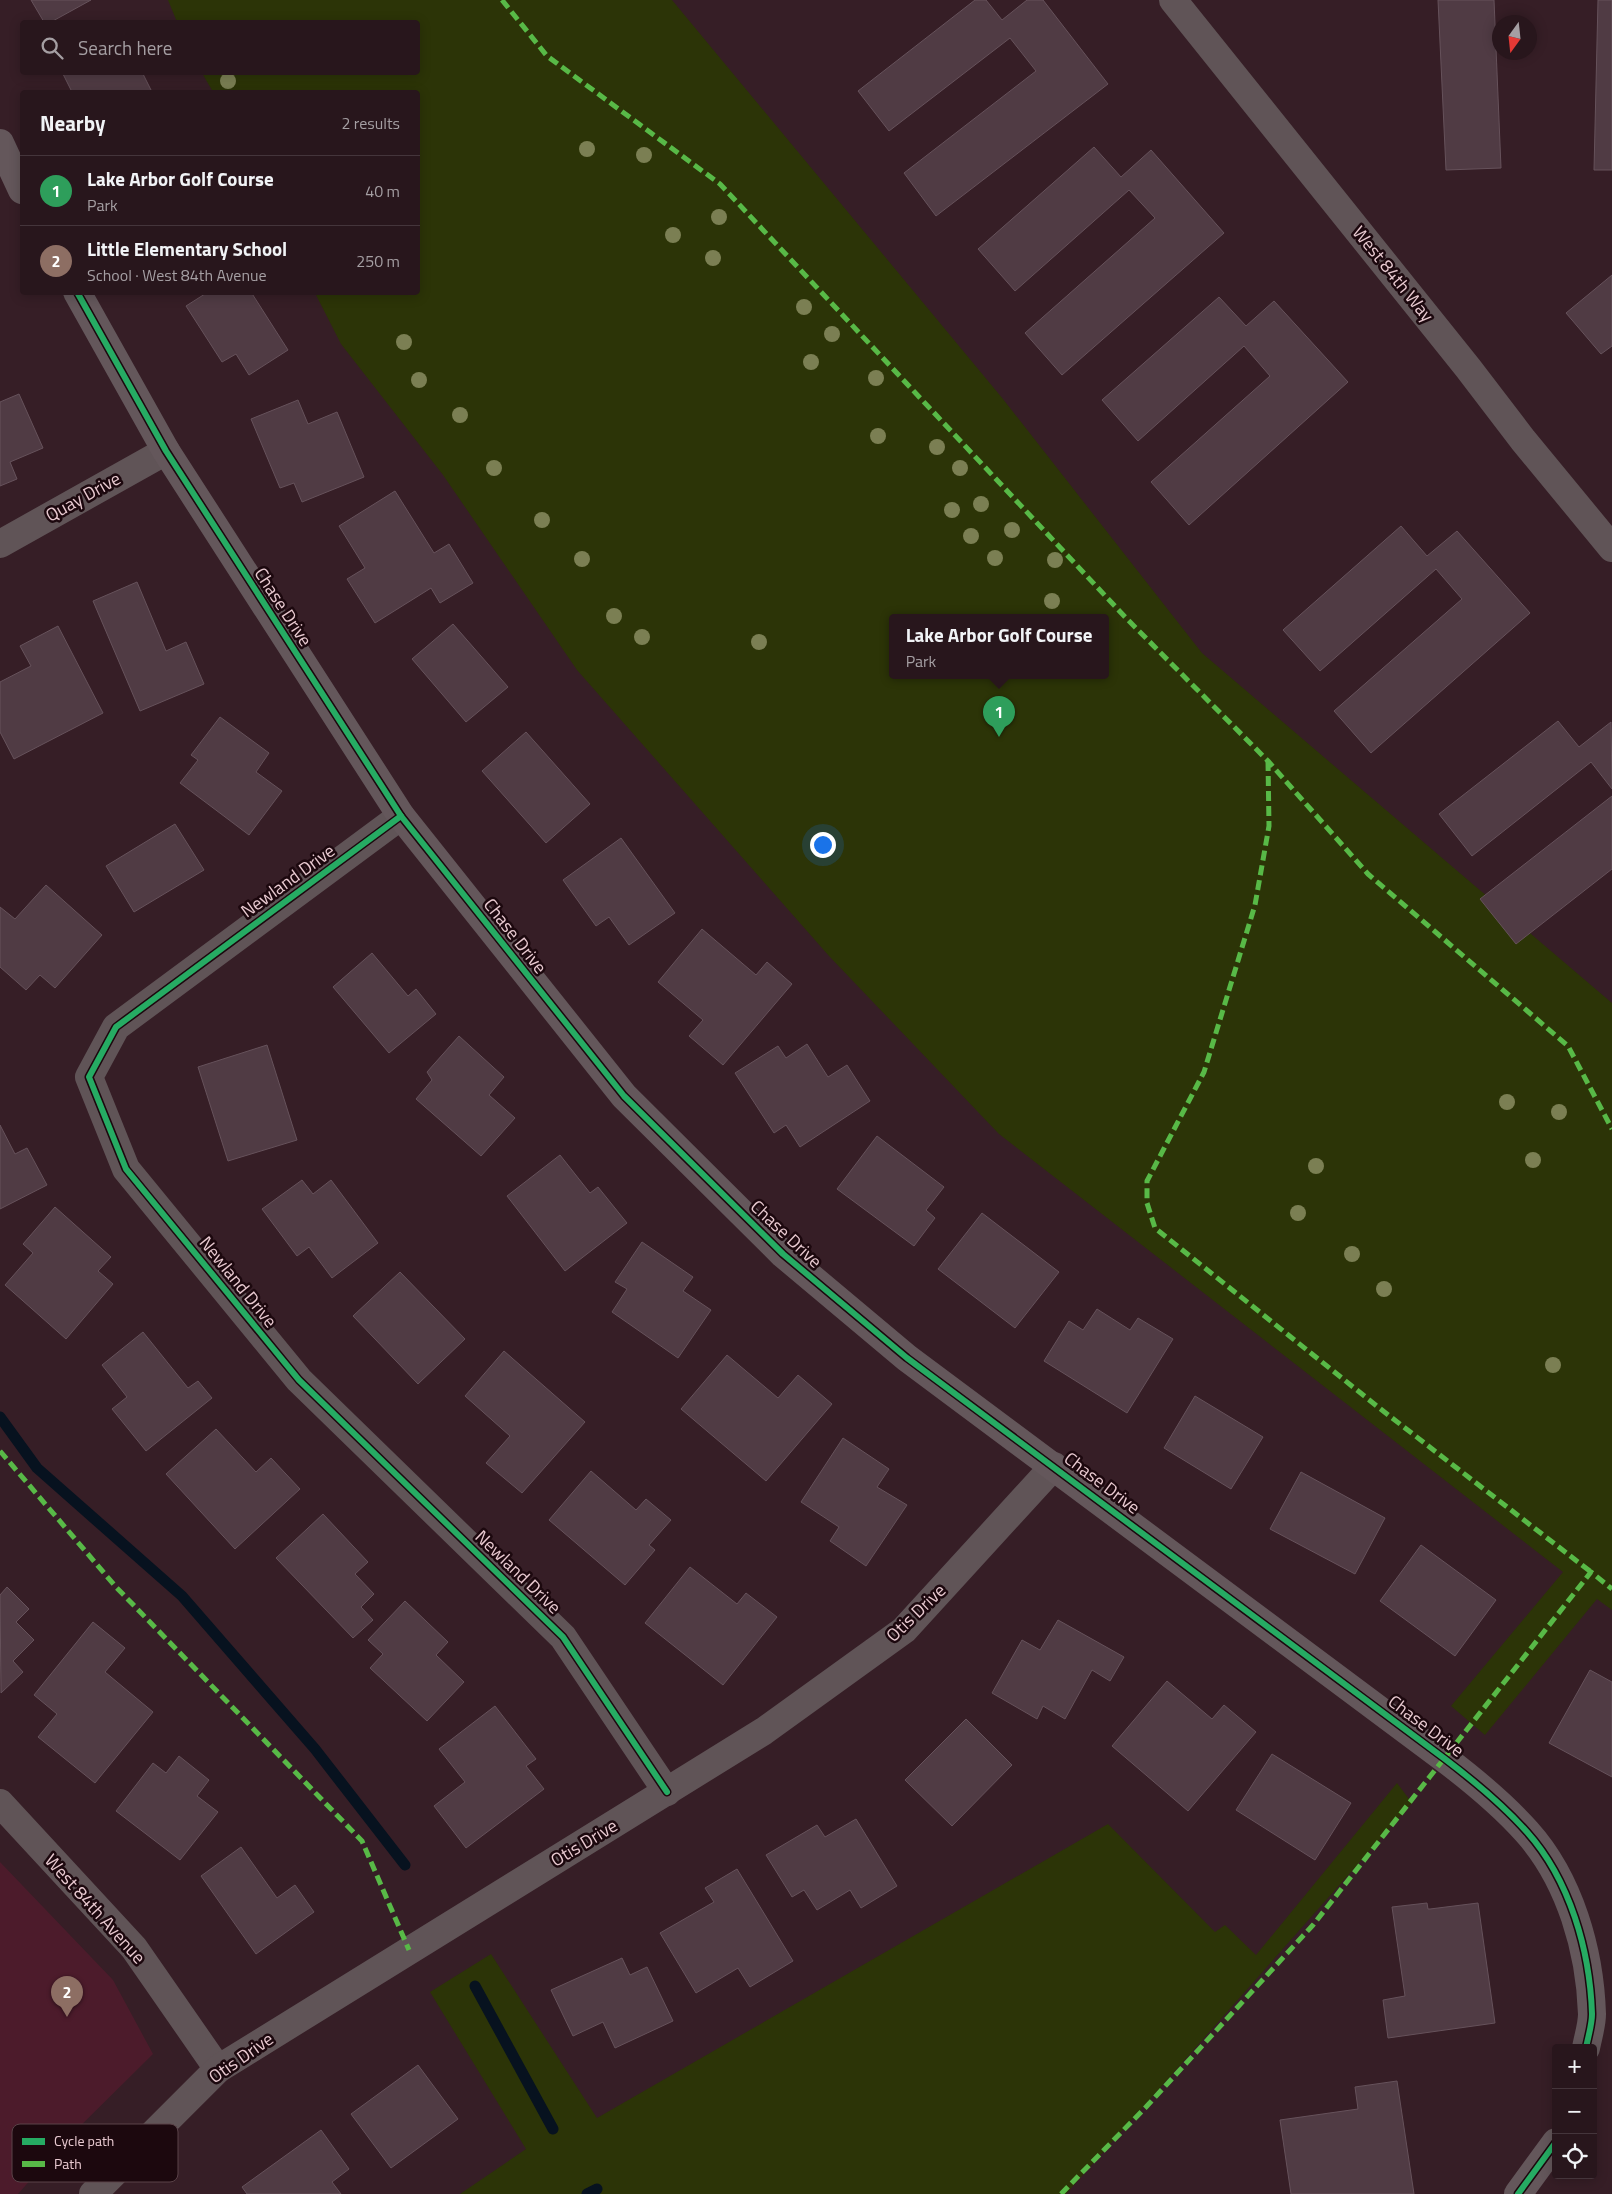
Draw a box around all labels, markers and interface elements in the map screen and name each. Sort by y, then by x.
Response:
north arrow [1492,15,1537,60]
search box [20,20,420,75]
text: Search here [78,33,172,62]
icon: search [38,34,66,62]
text: Nearby [40,107,105,139]
text: 2 results [341,111,400,135]
text: Lake Arbor Golf Course [87,164,274,193]
text: 1 [52,179,60,203]
text: 40 m [365,179,400,203]
text: Park [87,193,118,217]
street label: West 84th Way [1346,220,1441,328]
text: Little Elementary School [87,234,287,263]
text: 2 [52,249,60,273]
text: 250 m [356,249,400,273]
text: School · West 84th Avenue [87,263,267,287]
street label: Quay Drive [40,465,125,528]
street label: Chase Drive [248,562,319,652]
popup [889,614,1109,679]
text: Lake Arbor Golf Course [906,620,1092,649]
text: Park [906,649,936,673]
pin: 1 [983,696,1015,737]
your location [810,832,836,858]
street label: Newland Drive [235,837,340,924]
street label: Chase Drive [477,892,554,979]
street label: Chase Drive [744,1193,828,1274]
street label: Newland Drive [193,1230,284,1333]
street label: Chase Drive [1059,1445,1146,1520]
street label: Newland Drive [469,1524,567,1620]
street label: Otis Drive [880,1577,952,1648]
street label: Chase Drive [1383,1688,1470,1763]
street label: Otis Drive [545,1812,622,1873]
street label: West 84th Avenue [39,1848,152,1970]
pin: 2 [51,1976,83,2017]
street label: Otis Drive [203,2025,279,2090]
map controls [1552,2044,1597,2179]
button: + [1552,2044,1597,2089]
button: − [1552,2089,1597,2134]
legend [12,2124,178,2182]
text: Cycle path [54,2130,114,2151]
button: locate [1552,2134,1597,2179]
text: Path [54,2153,82,2174]

